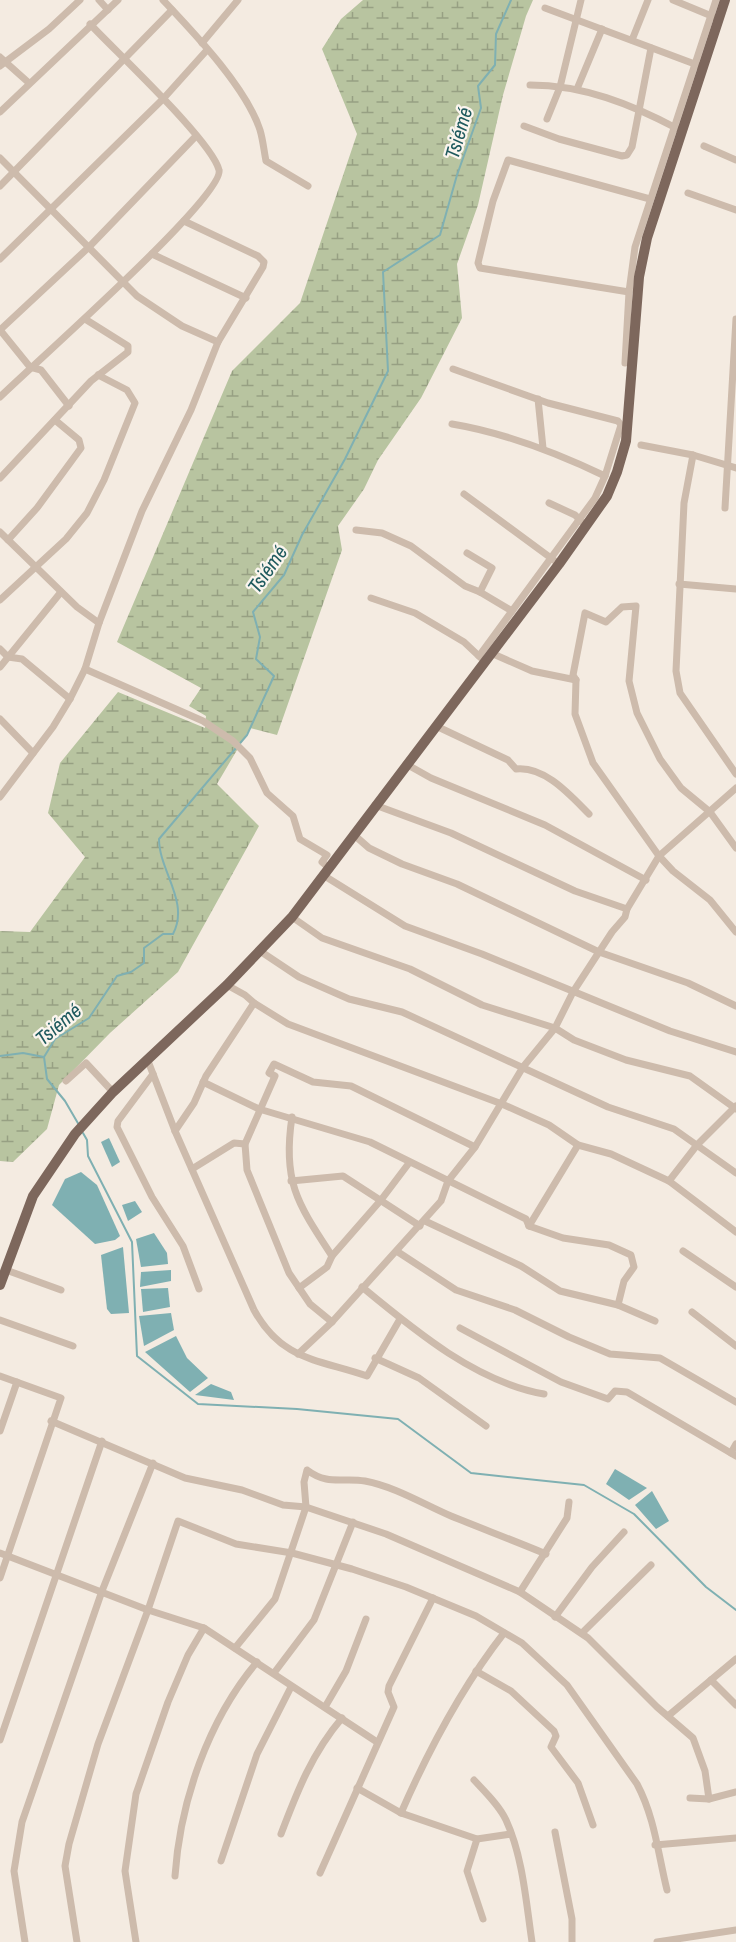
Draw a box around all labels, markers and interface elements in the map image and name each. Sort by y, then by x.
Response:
water label: Tsiémé [438,104,478,162]
water label: Tsiémé [241,540,293,598]
water label: Tsiémé [29,997,87,1051]

